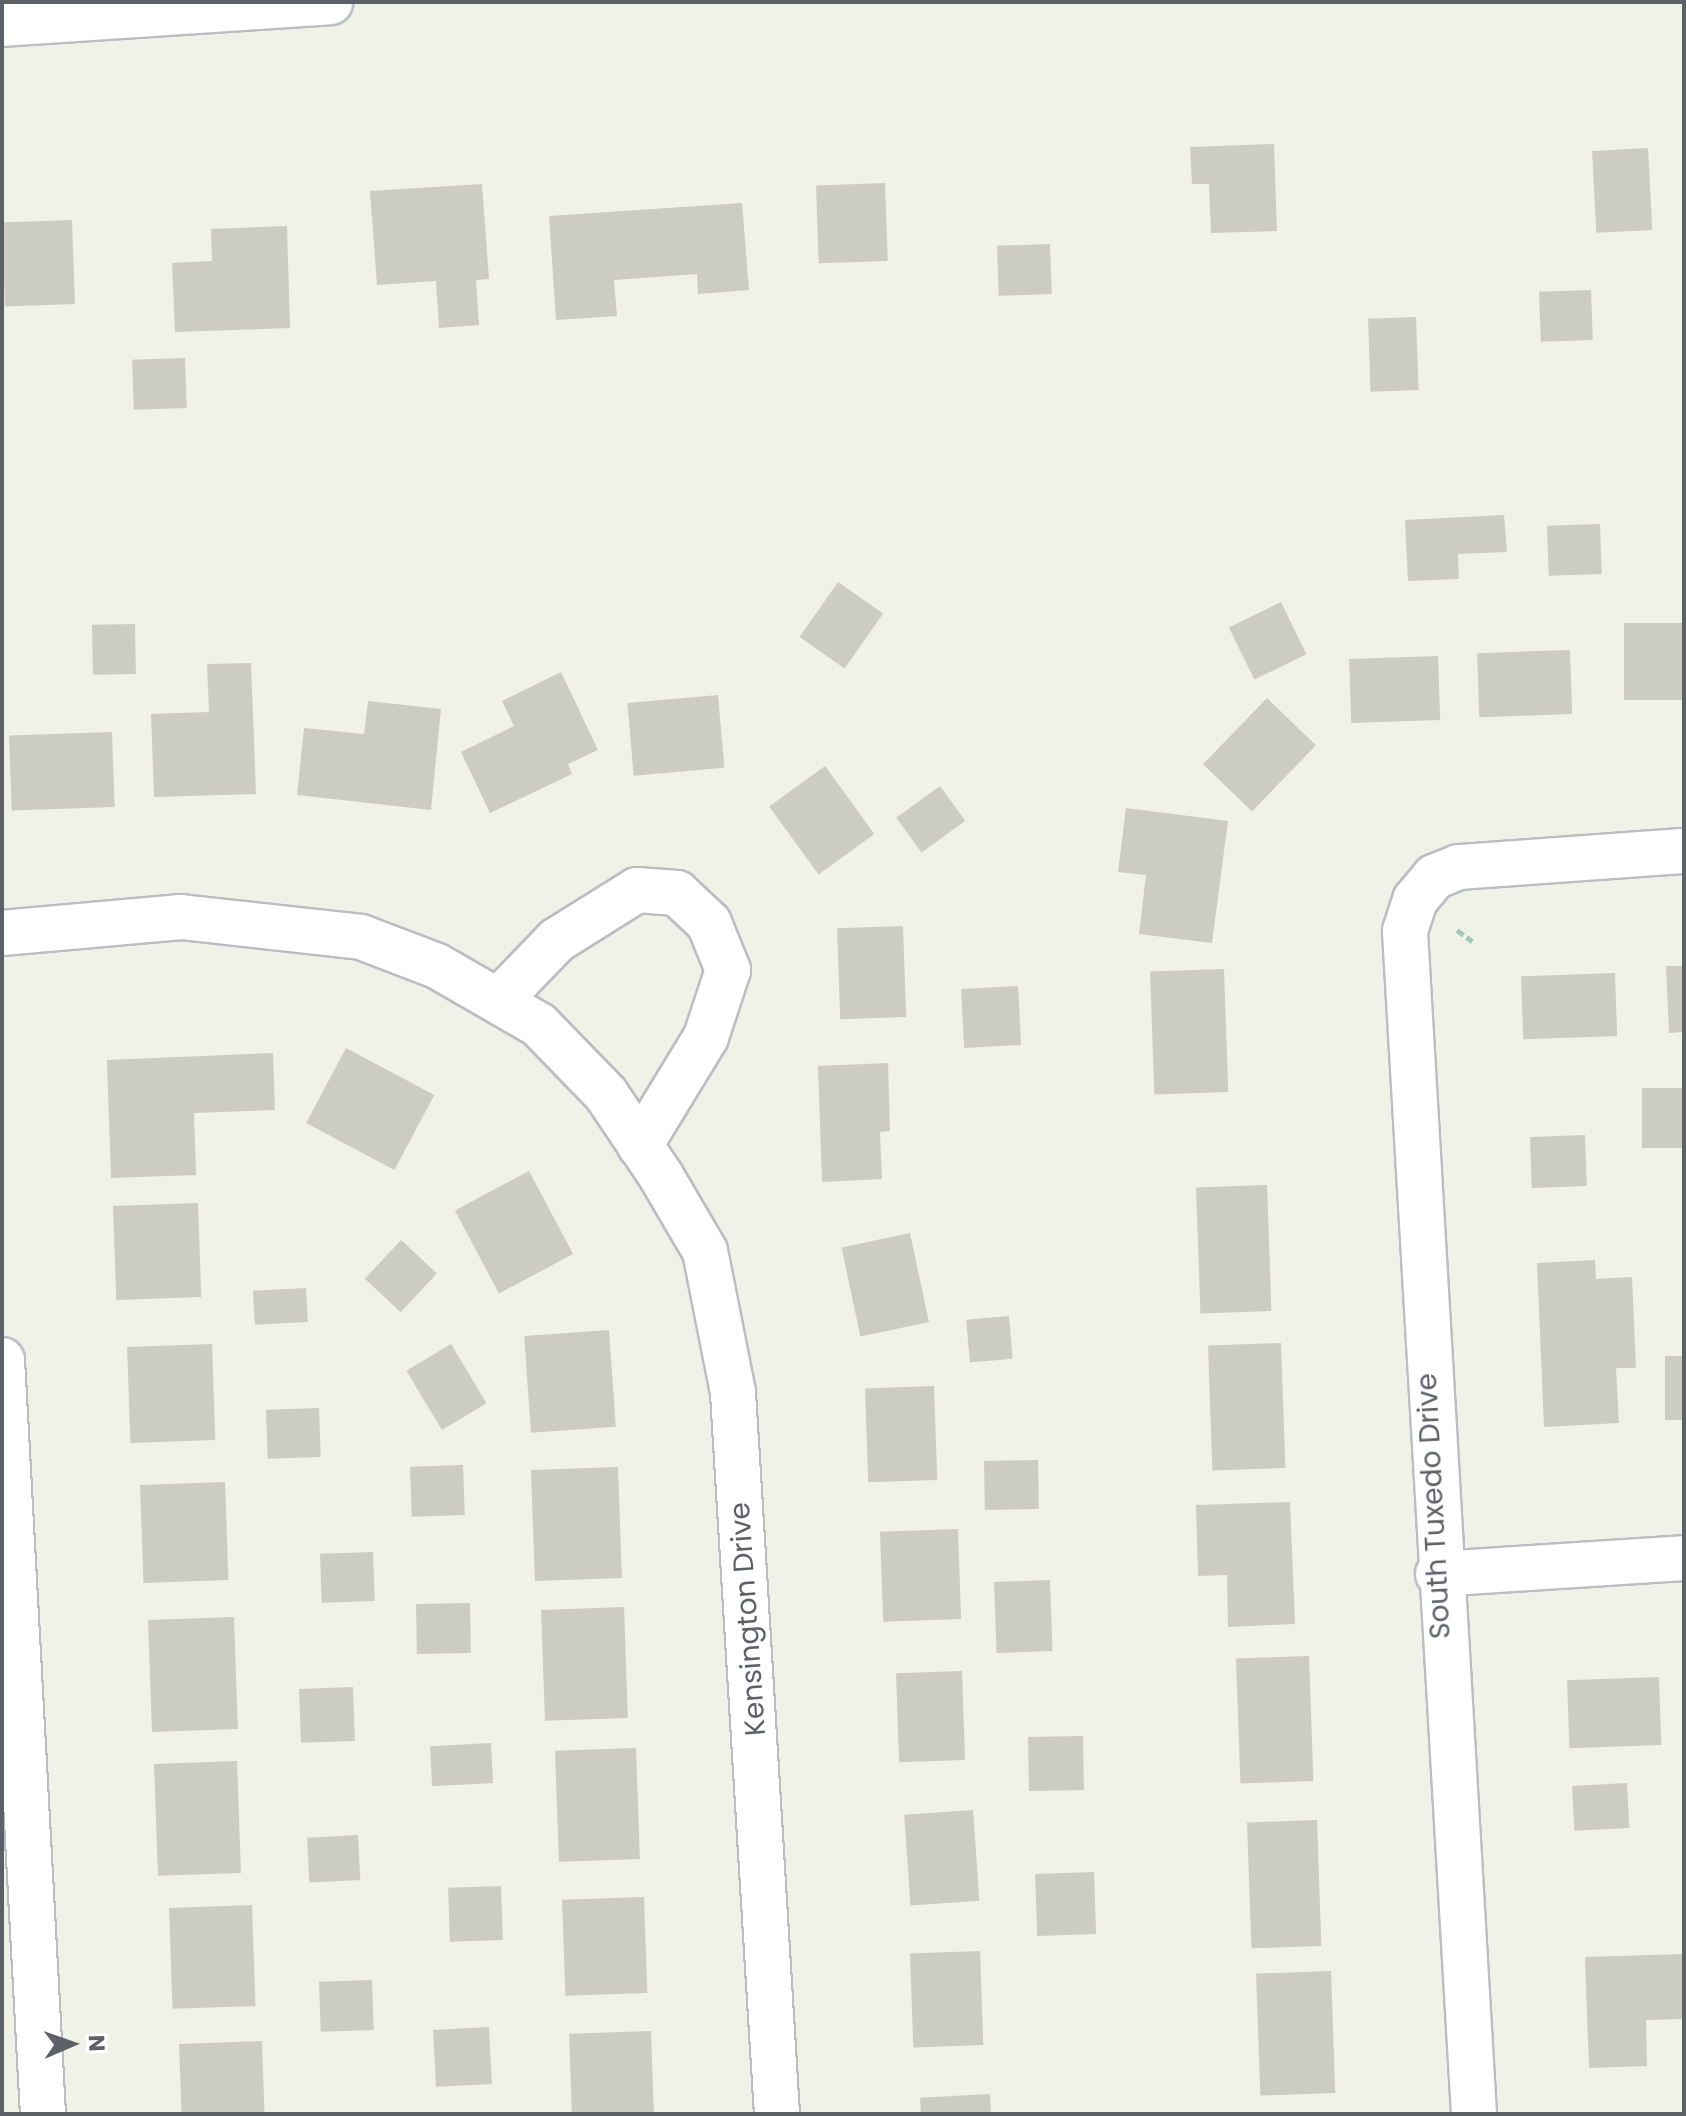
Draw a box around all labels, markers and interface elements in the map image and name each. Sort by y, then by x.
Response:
street label: South Tuxedo Drive [1410,1372,1458,1640]
street label: Kensington Drive [723,1501,773,1737]
north arrow [32,2004,112,2084]
text: N [81,2034,112,2052]

